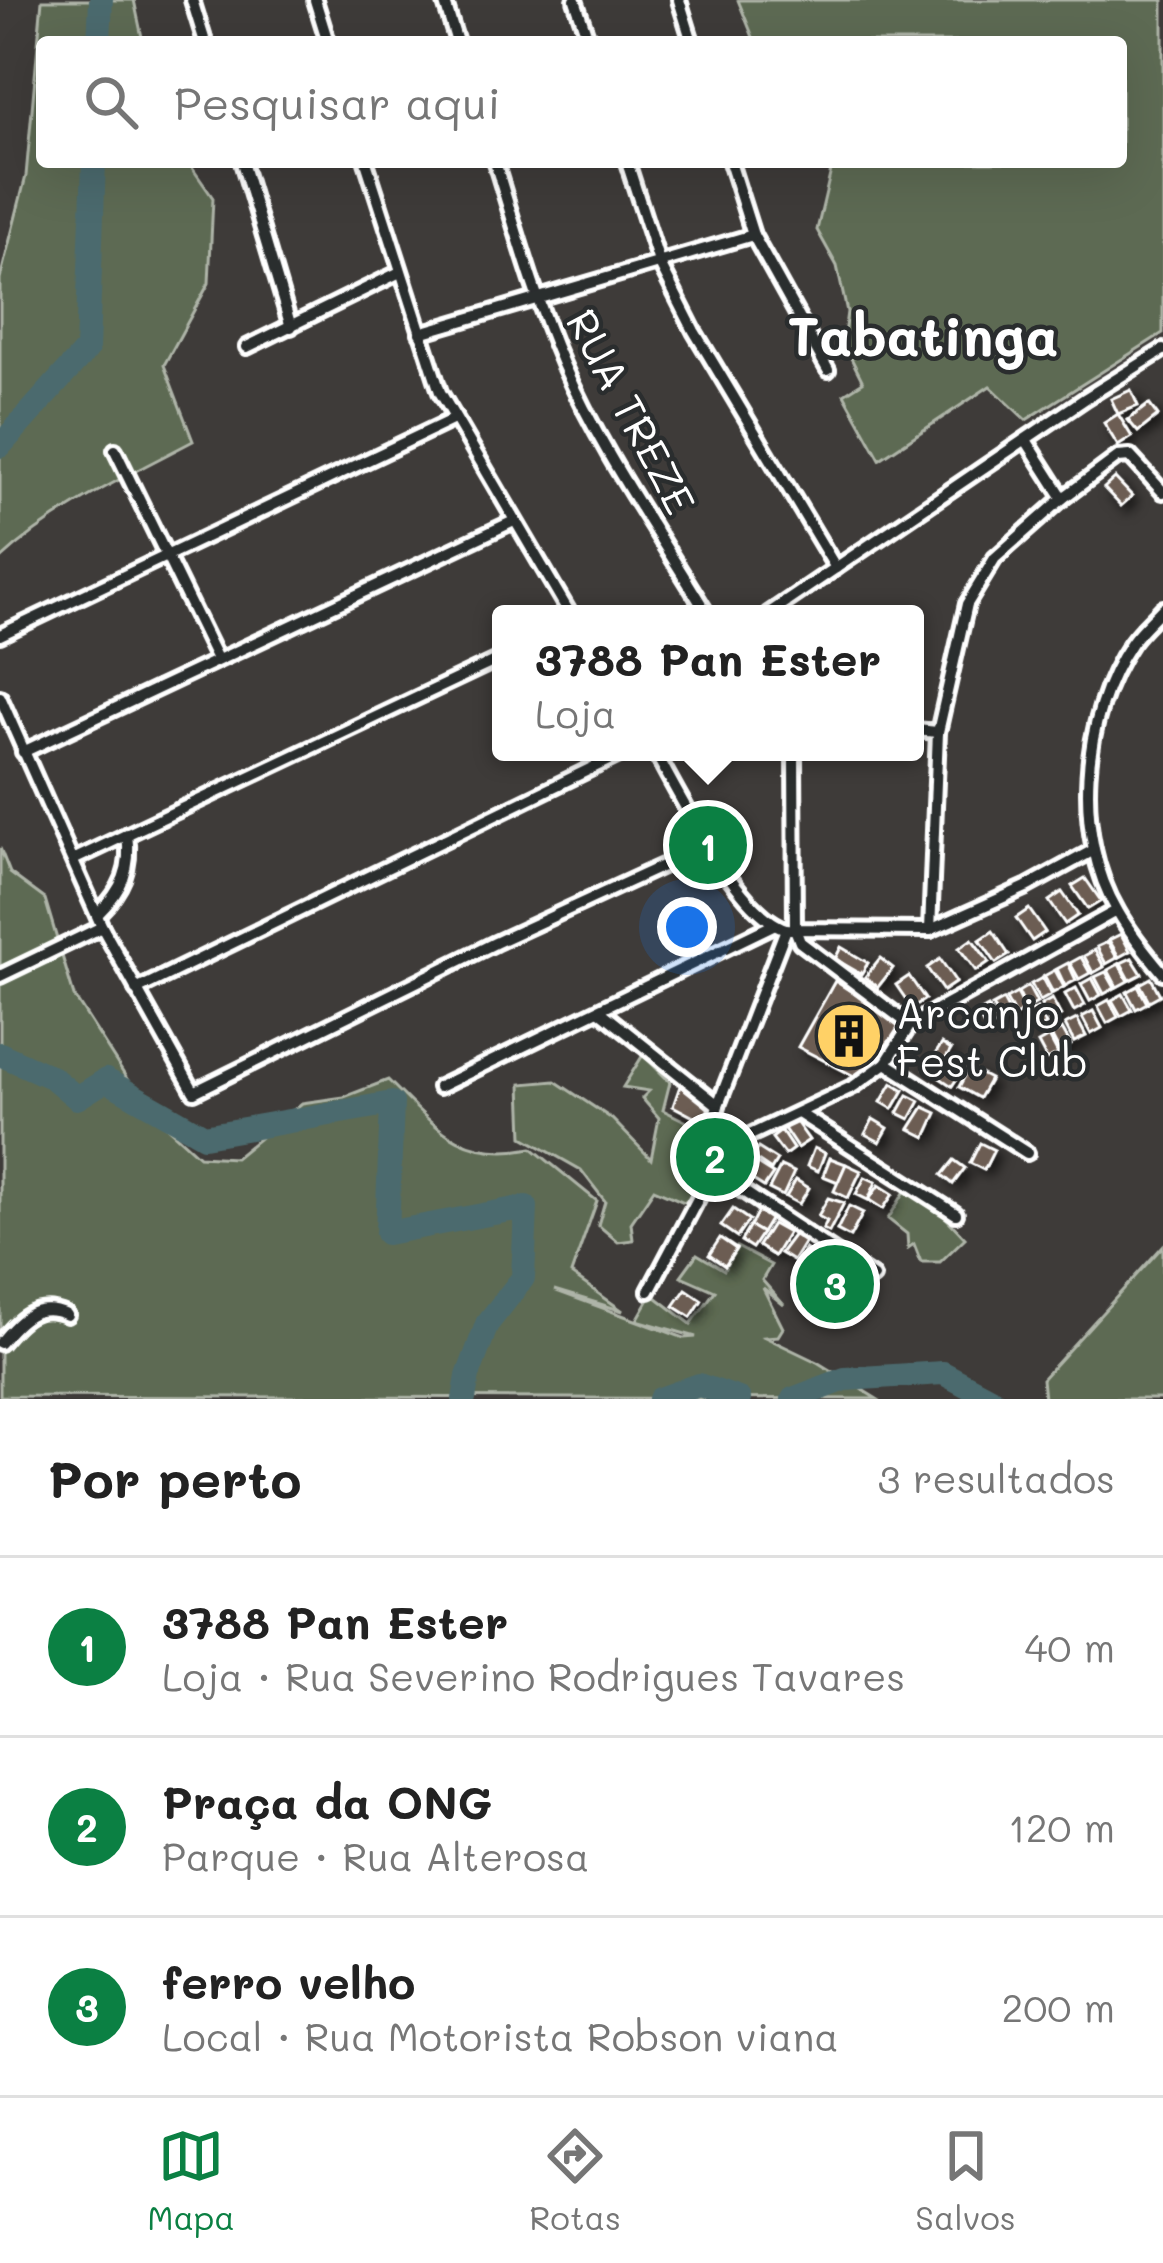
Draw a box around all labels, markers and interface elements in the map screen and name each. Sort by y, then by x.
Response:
search box [36,36,1127,168]
icon: search [78,69,144,135]
text: Pesquisar aqui [174,73,501,131]
street label: RUA TREZE [555,299,709,523]
district label: Tabatinga [787,299,1059,370]
popup [492,605,924,761]
text: 3788 Pan Ester [535,629,881,687]
text: Loja [535,687,616,738]
pin: 1 [669,800,747,890]
your location [657,897,717,957]
place label: Arcanjo Fest Club [896,985,1088,1088]
building icon: Arcanjo Fest Club [814,1001,884,1071]
pin: 2 [676,1112,754,1202]
pin: 3 [796,1239,874,1329]
text: Por perto [48,1444,301,1511]
text: 3 resultados [878,1452,1115,1503]
text: 3788 Pan Ester [162,1592,508,1650]
text: 1 [78,1621,96,1672]
text: 40 m [1024,1621,1115,1672]
text: Loja · Rua Severino Rodrigues Tavares [162,1650,905,1701]
text: Praça da ONG [162,1772,492,1830]
text: 2 [76,1801,98,1852]
text: 120 m [1008,1801,1115,1852]
text: Parque · Rua Alterosa [162,1830,589,1881]
text: ferro velho [162,1952,415,2010]
text: 3 [75,1981,99,2032]
text: 200 m [1002,1981,1115,2032]
text: Local · Rua Motorista Robson viana [162,2010,839,2061]
tab: Mapa [147,2123,235,2238]
tab: Rotas [529,2123,621,2238]
tab: Salvos [915,2123,1016,2238]

